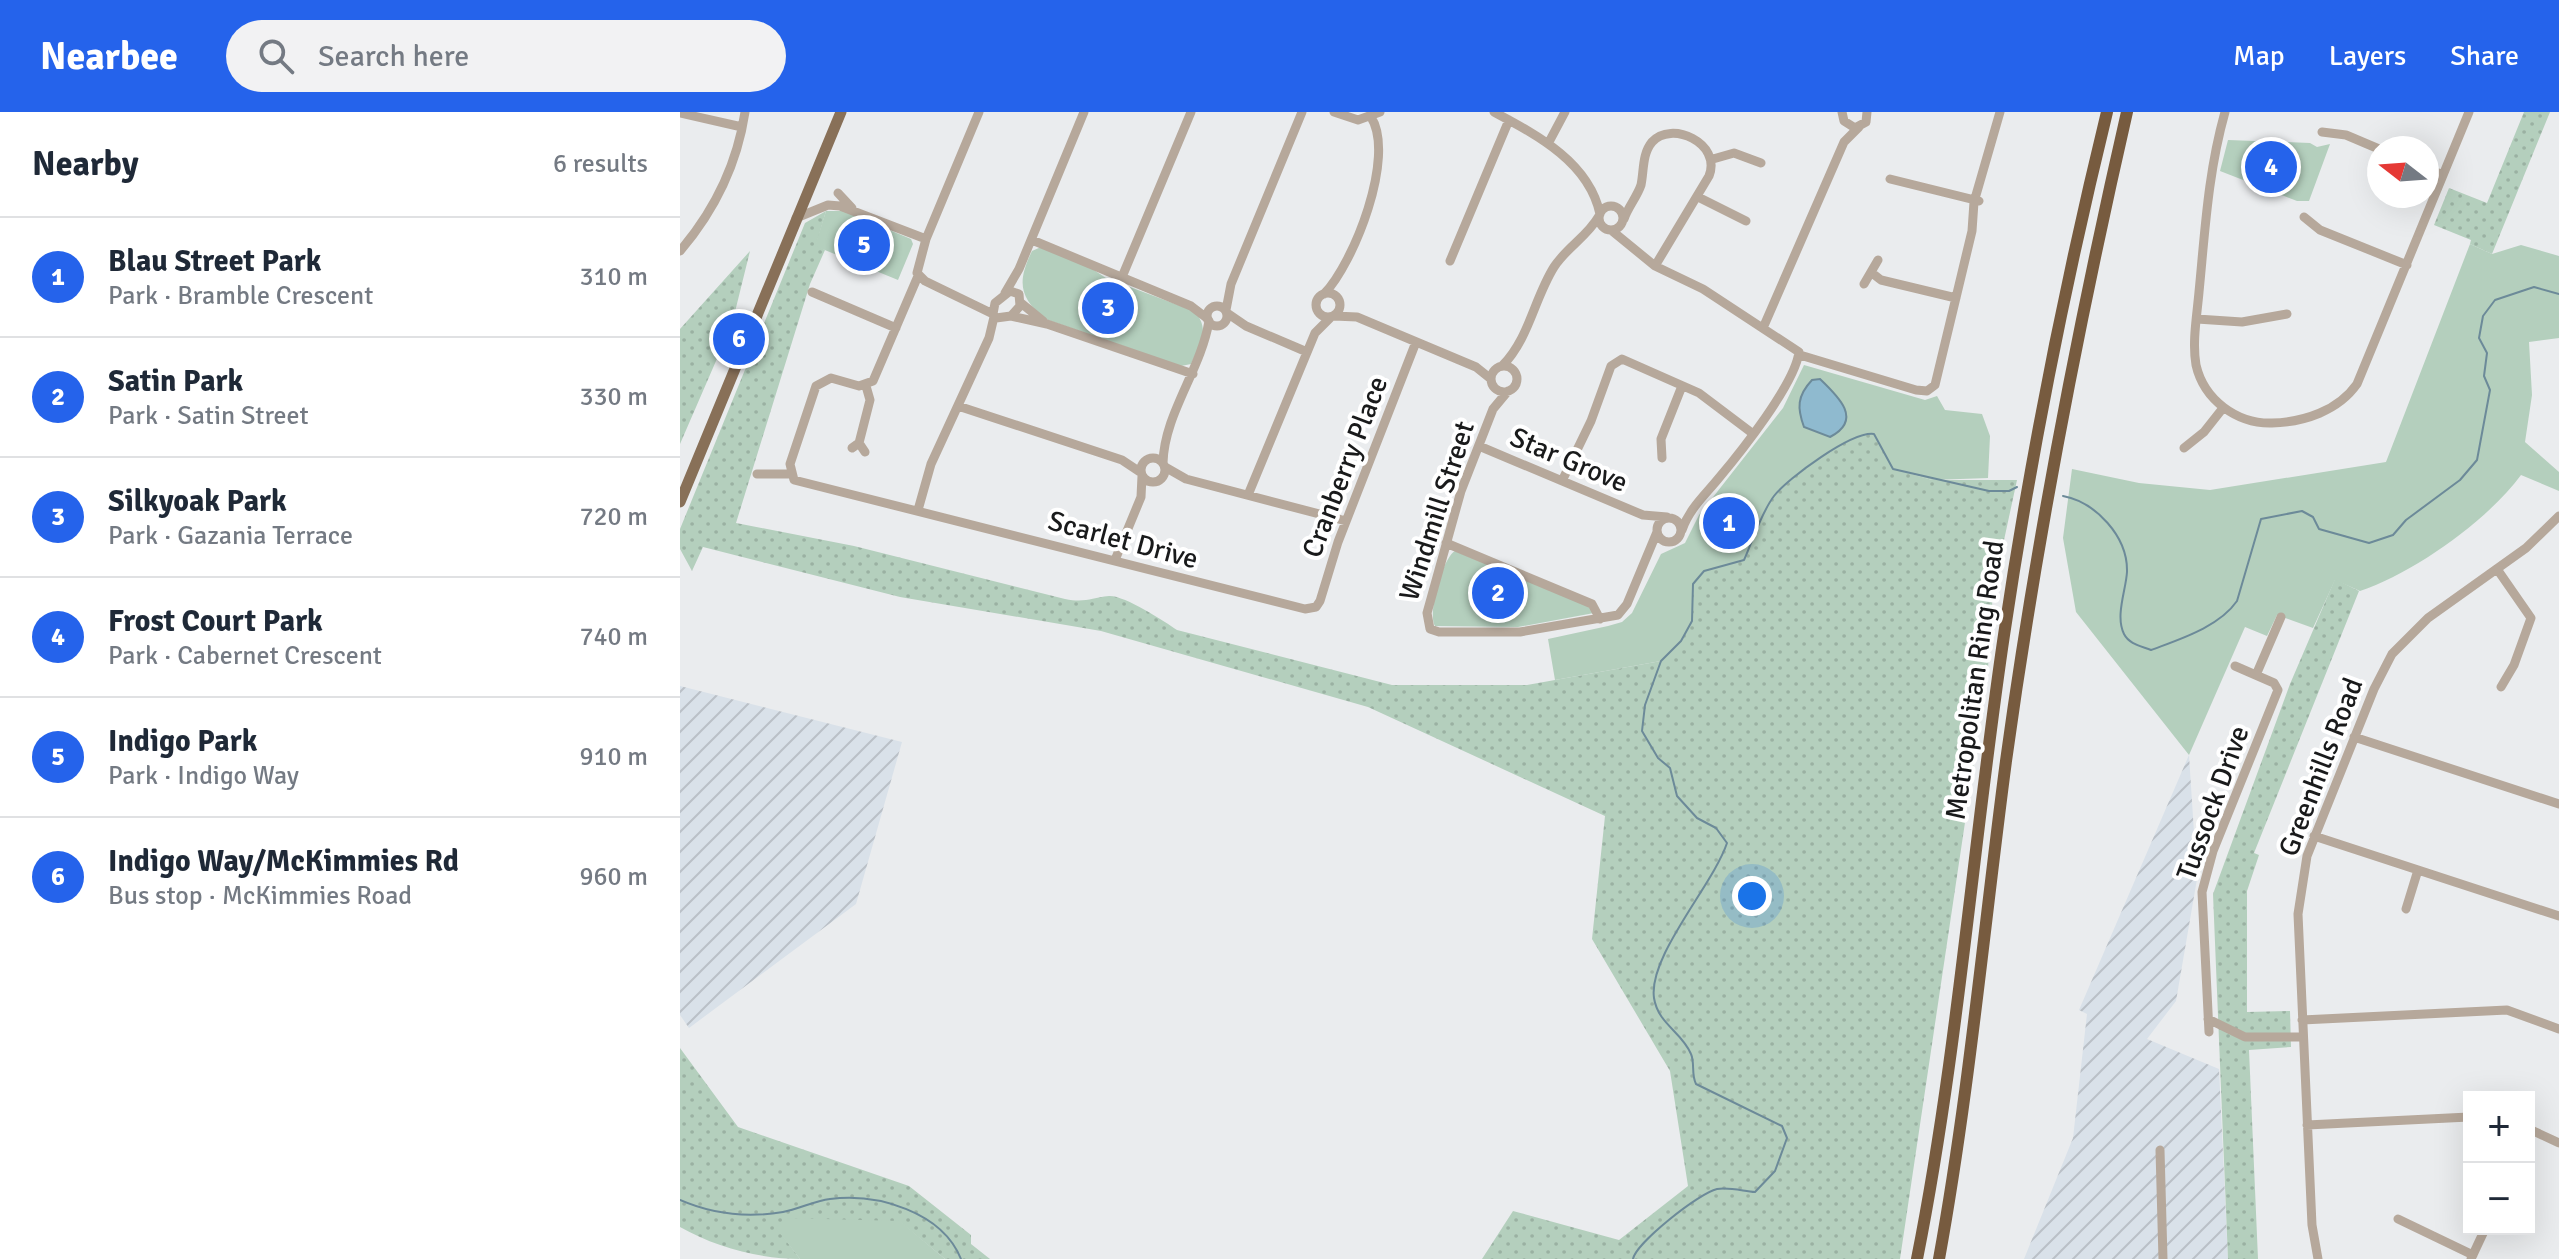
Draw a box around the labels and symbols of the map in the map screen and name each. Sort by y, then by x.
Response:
north arrow [2367,136,2439,208]
pin: 4 [2245,137,2297,197]
pin: 5 [838,215,890,275]
pin: 3 [1082,278,1134,338]
pin: 6 [713,309,765,369]
street label: Cranberry Place [1295,372,1395,562]
street label: Windmill Street [1392,417,1482,605]
street label: Star Grove [1505,420,1633,500]
pin: 1 [1703,493,1755,553]
street label: Scarlet Drive [1044,504,1202,576]
street label: Metropolitan Ring Road [1939,538,2011,822]
pin: 2 [1472,563,1524,623]
street label: Greenhills Road [2271,673,2371,861]
street label: Tussock Drive [2169,721,2257,885]
your location [1732,876,1772,916]

